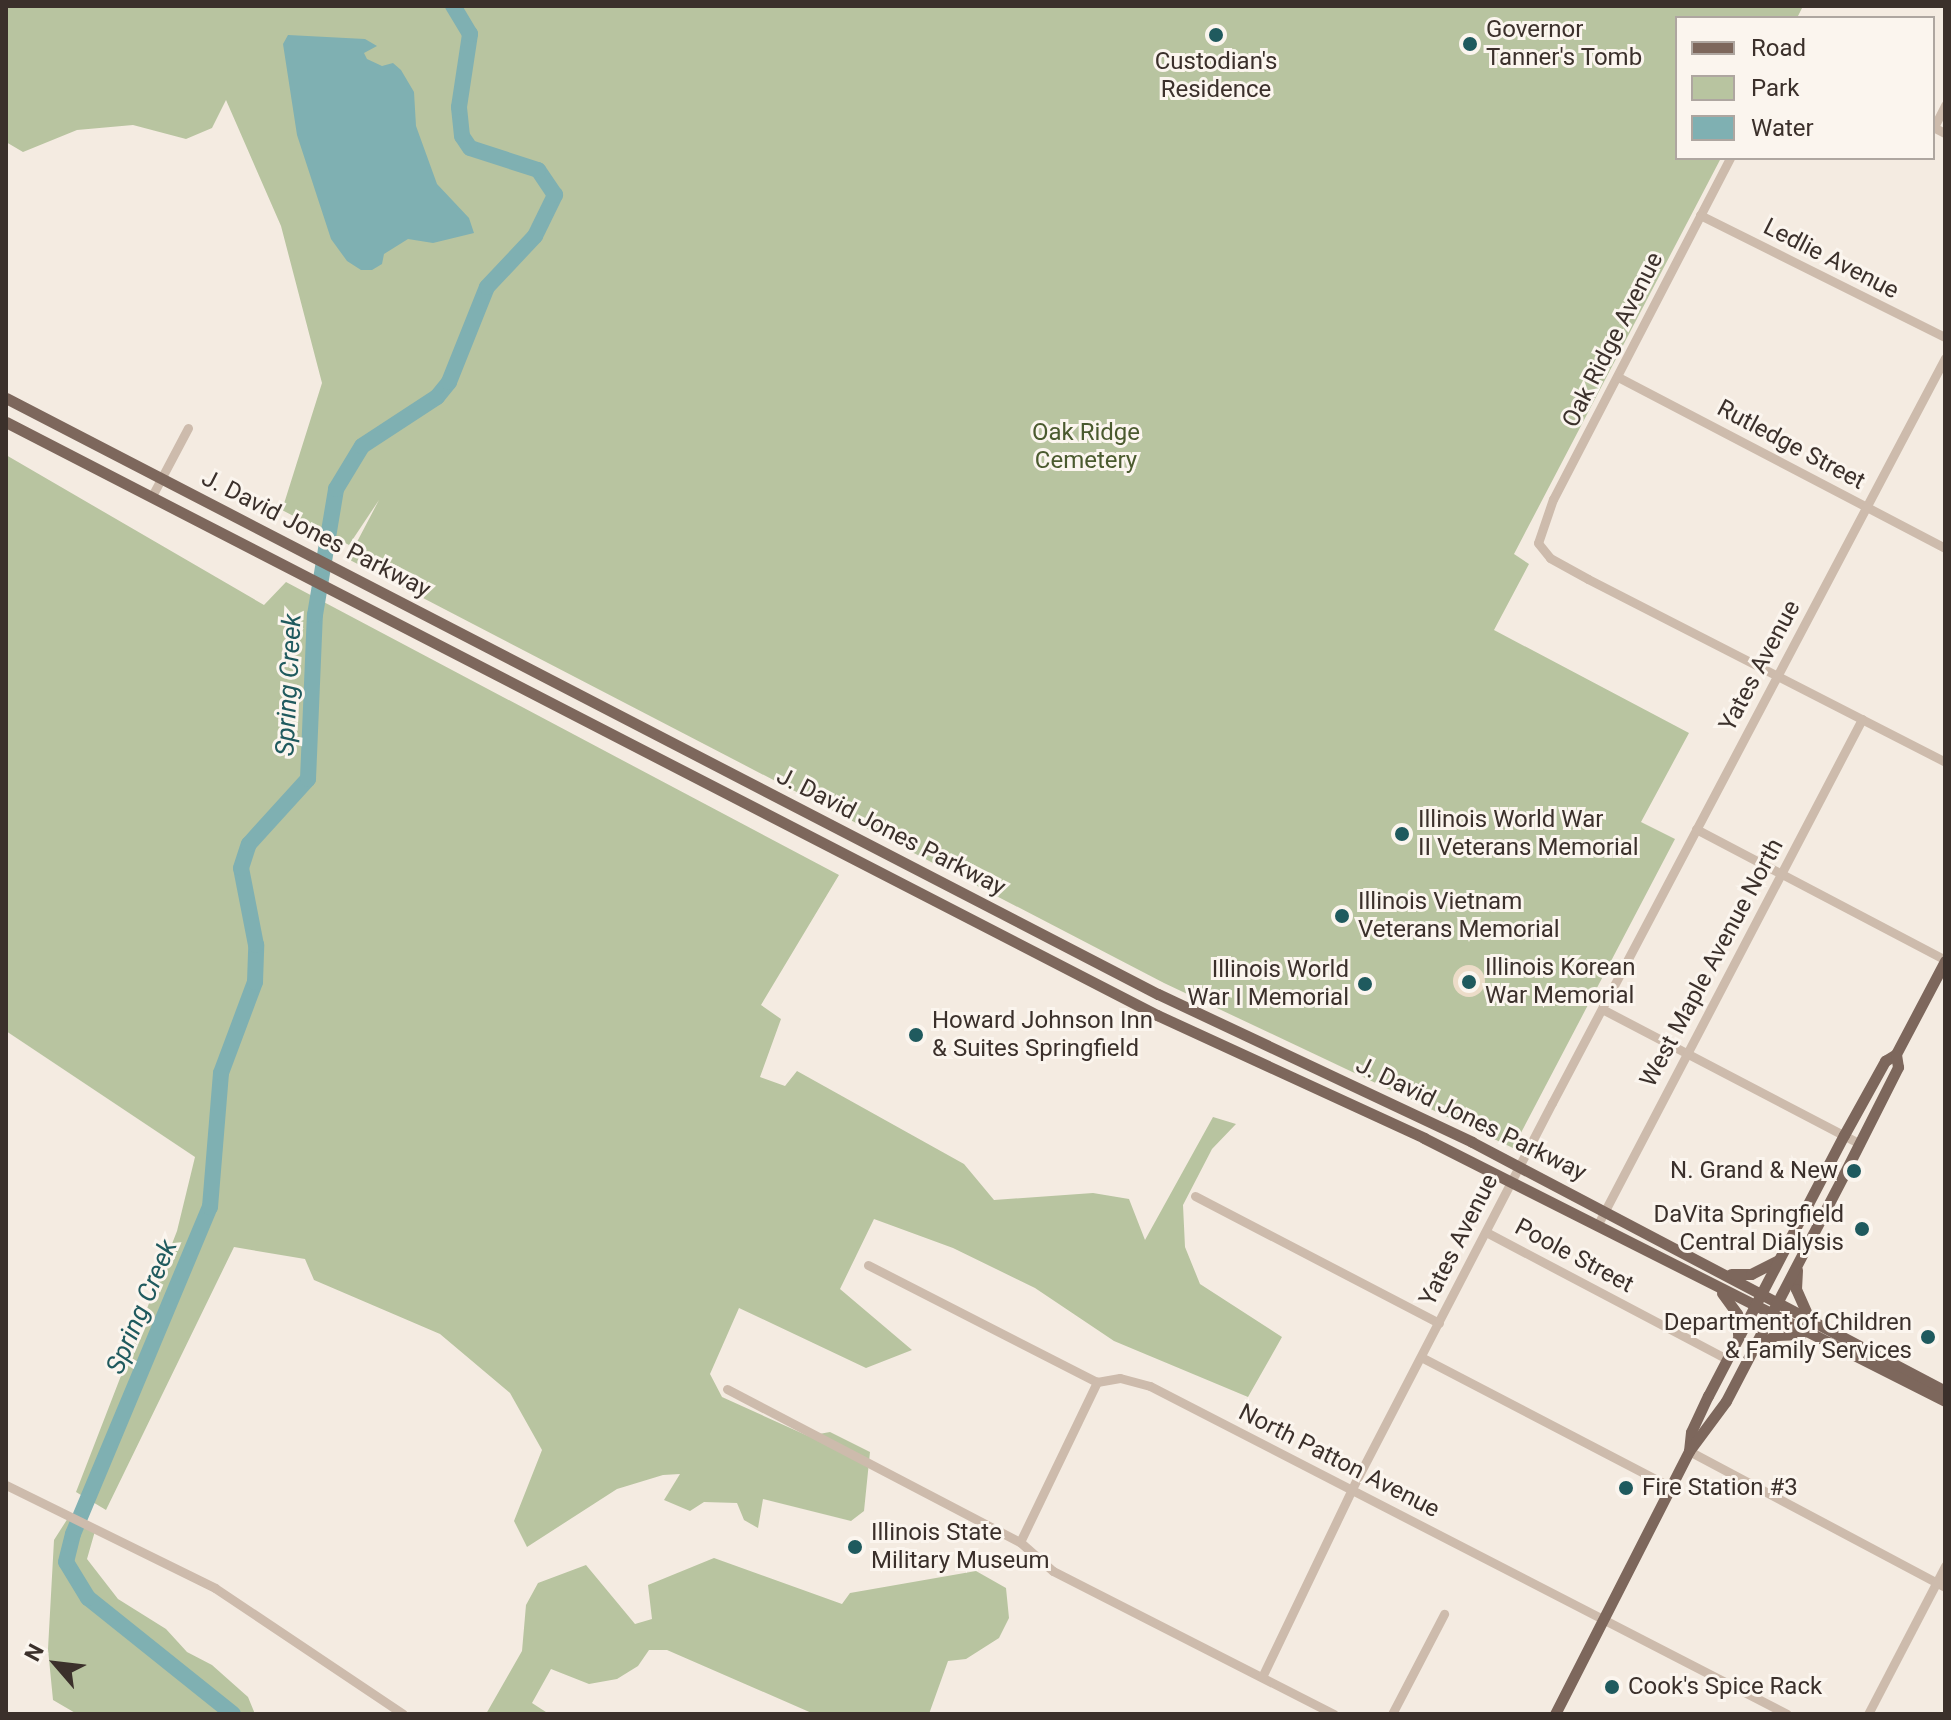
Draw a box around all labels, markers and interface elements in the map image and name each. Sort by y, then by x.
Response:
place label: Governor Tanner's Tomb [1486,16,1643,72]
legend [1675,16,1935,160]
marker: Custodian's Residence [1207,26,1225,44]
text: Road [1751,34,1806,62]
marker: Governor Tanner's Tomb [1461,35,1479,53]
place label: Custodian's Residence [1155,48,1277,104]
text: Park [1751,74,1799,102]
text: Water [1751,114,1814,142]
street label: Ledlie Avenue [1759,213,1903,305]
street label: Oak Ridge Avenue [1556,248,1670,432]
street label: Rutledge Street [1712,394,1870,496]
park label: Oak Ridge Cemetery [1032,419,1140,475]
street label: J. David Jones Parkway [197,464,435,604]
street label: Yates Avenue [1713,596,1807,736]
water label: Spring Creek [270,613,308,757]
street label: J. David Jones Parkway [772,762,1010,902]
place label: Illinois World War II Veterans Memorial [1418,806,1639,862]
marker: Illinois World War II Veterans Memorial [1393,825,1411,843]
street label: West Maple Avenue North [1634,834,1790,1092]
place label: Illinois Vietnam Veterans Memorial [1358,888,1560,944]
marker: Illinois Vietnam Veterans Memorial [1333,907,1351,925]
place label: Illinois Korean War Memorial [1485,954,1636,1010]
place label: Illinois World War I Memorial [1187,956,1349,1012]
marker: Illinois Korean War Memorial [1460,973,1478,991]
marker: Illinois World War I Memorial [1356,975,1374,993]
place label: Howard Johnson Inn & Suites Springfield [932,1007,1153,1063]
marker: Howard Johnson Inn & Suites Springfield [907,1026,925,1044]
street label: J. David Jones Parkway [1351,1051,1591,1187]
place label: N. Grand & New [1670,1157,1838,1185]
marker: N. Grand & New [1845,1162,1863,1180]
street label: Yates Avenue [1413,1169,1505,1311]
place label: DaVita Springfield Central Dialysis [1653,1201,1844,1257]
street label: Poole Street [1510,1213,1638,1299]
marker: DaVita Springfield Central Dialysis [1851,1218,1873,1240]
water label: Spring Creek [100,1235,184,1379]
place label: Department of Children & Family Services [1664,1309,1912,1365]
marker: Department of Children & Family Services [1919,1328,1937,1346]
street label: North Patton Avenue [1234,1398,1444,1524]
place label: Fire Station #3 [1642,1474,1798,1502]
marker: Fire Station #3 [1617,1479,1635,1497]
place label: Illinois State Military Museum [871,1519,1050,1575]
marker: Illinois State Military Museum [846,1538,864,1556]
north arrow [16,1624,96,1704]
text: N [20,1640,49,1665]
place label: Cook's Spice Rack [1628,1673,1822,1701]
marker: Cook's Spice Rack [1603,1678,1621,1696]

